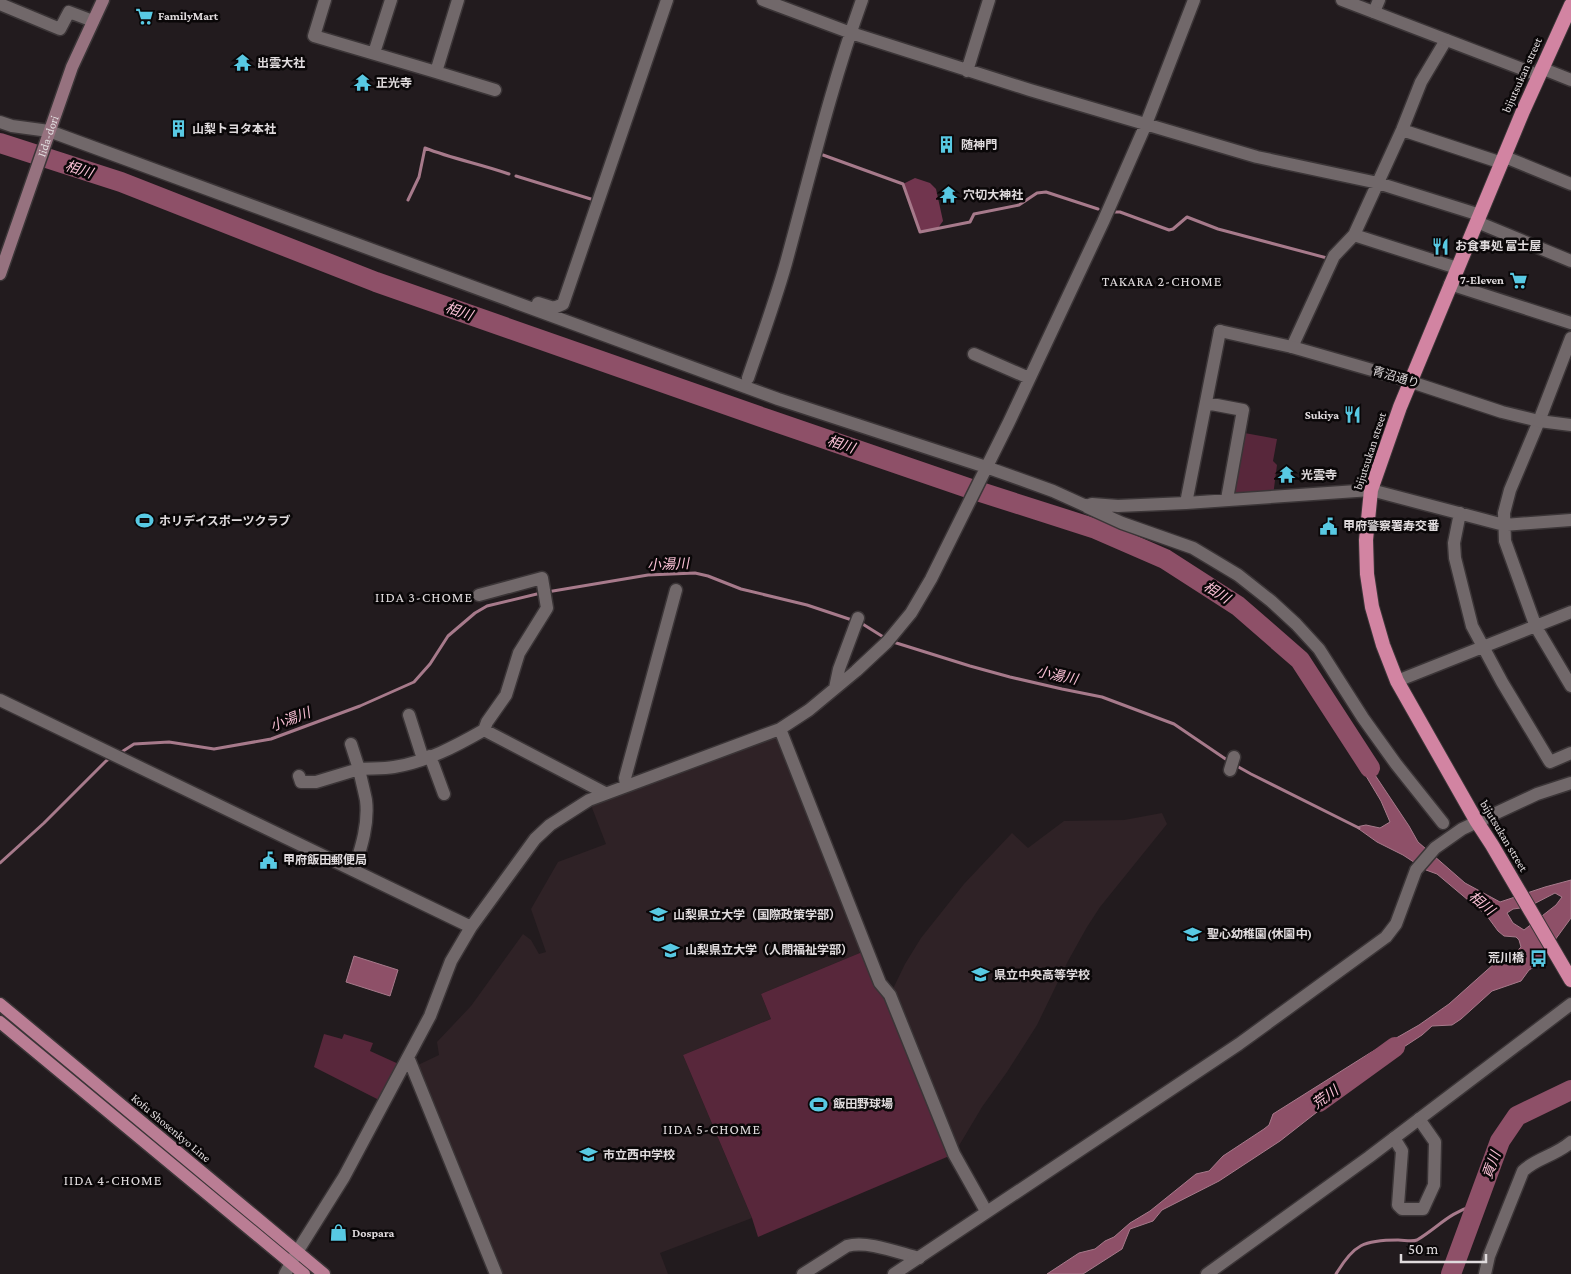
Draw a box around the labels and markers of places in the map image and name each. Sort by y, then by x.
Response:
supermarket icon: FamilyMart [134,6,154,26]
place label: FamilyMart [158,9,219,23]
temple icon: 出雲大社 [233,53,253,73]
place label: 出雲大社 [257,56,305,70]
temple icon: 正光寺 [352,73,372,93]
place label: 正光寺 [376,76,412,90]
building icon: 山梨トヨタ本社 [168,119,188,139]
place label: 山梨トヨタ本社 [192,122,276,136]
building icon: 随神門 [937,135,957,155]
place label: 随神門 [961,138,997,152]
temple icon: 穴切大神社 [939,185,959,205]
place label: 穴切大神社 [963,188,1023,202]
restaurant icon: お食事処 富士屋 [1431,236,1451,256]
place label: お食事処 富士屋 [1455,239,1541,253]
supermarket icon: 7-Eleven [1508,270,1528,290]
place label: 7-Eleven [1460,273,1504,287]
restaurant icon: Sukiya [1343,405,1363,425]
place label: Sukiya [1305,408,1339,422]
temple icon: 光雲寺 [1277,465,1297,485]
place label: 光雲寺 [1301,468,1337,482]
sports icon: ホリデイスポーツクラブ [135,511,155,531]
place label: ホリデイスポーツクラブ [159,514,290,528]
public building icon: 甲府警察署寿交番 [1319,516,1339,536]
place label: 甲府警察署寿交番 [1343,519,1440,533]
public building icon: 甲府飯田郵便局 [259,850,279,870]
place label: 甲府飯田郵便局 [283,853,367,867]
school or university icon: 山梨県立大学（国際政策学部） [649,905,669,925]
place label: 山梨県立大学（国際政策学部） [673,908,841,922]
school or university icon: 聖心幼稚園(休園中) [1183,924,1203,944]
place label: 聖心幼稚園(休園中) [1207,927,1312,941]
school or university icon: 山梨県立大学（人間福祉学部） [661,940,681,960]
place label: 山梨県立大学（人間福祉学部） [685,943,853,957]
bus stop icon: 荒川橋 [1528,948,1548,968]
place label: 荒川橋 [1488,951,1525,965]
school or university icon: 県立中央高等学校 [970,965,990,985]
place label: 県立中央高等学校 [994,968,1090,982]
sports icon: 飯田野球場 [809,1094,829,1114]
place label: 飯田野球場 [833,1097,893,1111]
school or university icon: 市立西中学校 [579,1145,599,1165]
place label: 市立西中学校 [603,1148,675,1162]
shop icon: Dospara [328,1223,348,1243]
place label: Dospara [352,1226,394,1240]

